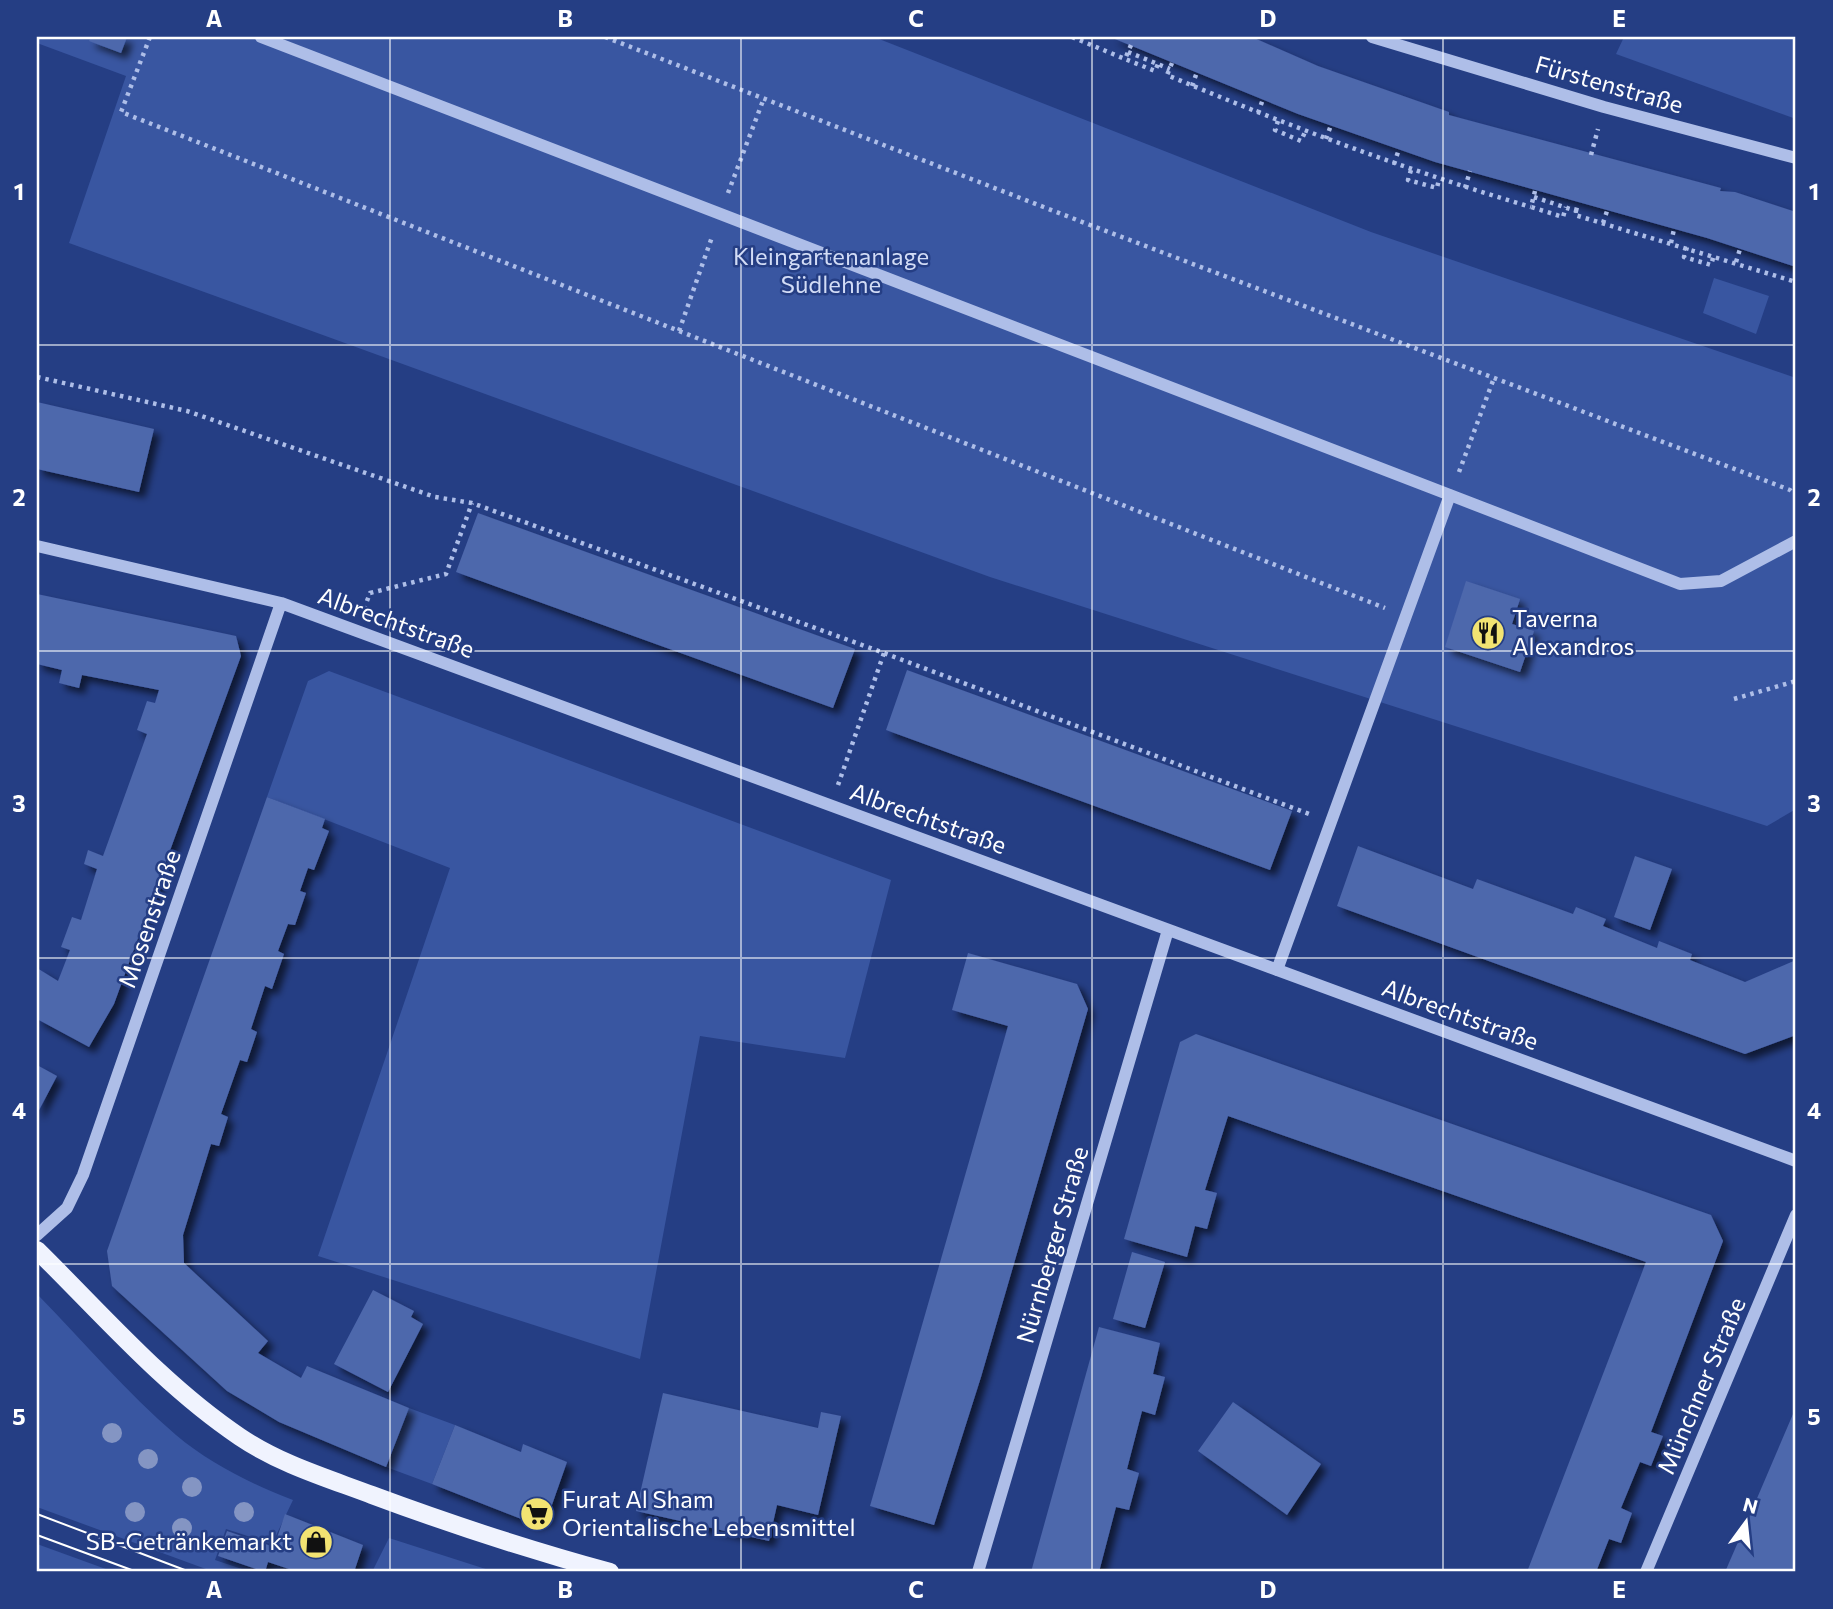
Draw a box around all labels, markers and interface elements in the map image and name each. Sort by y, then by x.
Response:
text: A [206,4,223,32]
text: B [557,4,573,32]
text: C [908,4,924,32]
text: D [1260,4,1277,32]
text: E [1612,4,1626,32]
street label: Fürstenstraße [1532,49,1687,119]
text: 1 [14,177,24,205]
text: 1 [1809,177,1819,205]
park label: Kleingartenanlage Südlehne [733,241,929,298]
text: 2 [12,483,26,511]
text: 2 [1807,483,1821,511]
street label: Albrechtstraße [315,580,479,663]
place label: Taverna Alexandros [1512,603,1634,660]
restaurant icon: Taverna Alexandros [1469,614,1507,652]
street label: Albrechtstraße [847,776,1011,859]
text: 3 [12,789,26,817]
text: 3 [1807,789,1821,817]
street label: Mosenstraße [111,846,186,991]
street label: Albrechtstraße [1379,972,1543,1055]
text: 4 [12,1096,26,1124]
text: 4 [1807,1096,1821,1124]
street label: Nürnberger Straße [1010,1143,1094,1346]
street label: Münchner Straße [1650,1293,1751,1478]
text: 5 [12,1402,26,1430]
text: 5 [1807,1402,1821,1430]
place label: Furat Al Sham Orientalische Lebensmittel [562,1484,856,1541]
north arrow [1710,1486,1780,1556]
text: N [1741,1492,1760,1518]
supermarket icon: Furat Al Sham Orientalische Lebensmittel [518,1495,556,1533]
shop icon: SB-Getränkemarkt [297,1523,335,1561]
place label: SB-Getränkemarkt [86,1526,292,1555]
text: A [206,1575,223,1603]
text: B [557,1575,573,1603]
text: C [908,1575,924,1603]
text: D [1260,1575,1277,1603]
text: E [1612,1575,1626,1603]

